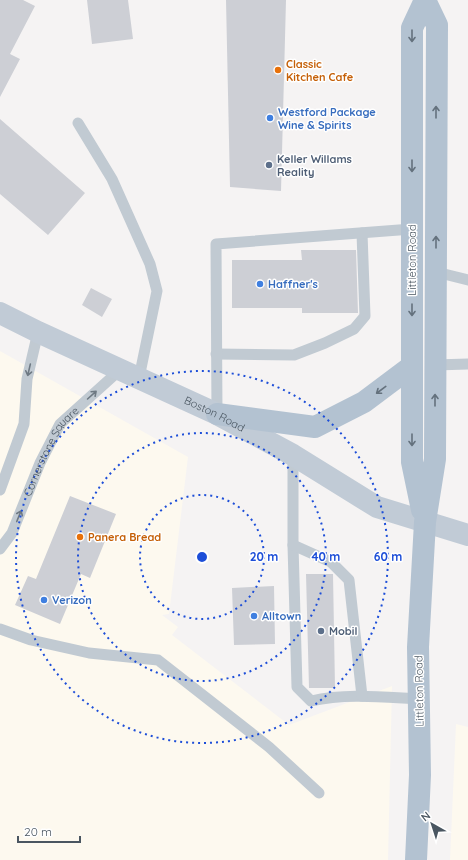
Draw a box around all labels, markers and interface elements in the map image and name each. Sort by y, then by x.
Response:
one-way arrow [408,29,416,42]
place label: Classic Kitchen Cafe [286,57,354,84]
marker: Classic Kitchen Cafe [273,65,283,75]
place label: Westford Package Wine & Spirits [278,105,376,132]
one-way arrow [432,106,440,119]
marker: Westford Package Wine & Spirits [265,113,275,123]
place label: Keller Willams Reality [277,152,352,179]
one-way arrow [408,159,416,172]
marker: Keller Willams Reality [264,160,274,170]
street label: Littleton Road [405,224,419,296]
one-way arrow [432,236,440,249]
place label: Haffner's [268,277,318,291]
marker: Haffner's [255,279,265,289]
one-way arrow [408,303,416,316]
one-way arrow [25,363,32,376]
one-way arrow [376,386,387,394]
one-way arrow [87,390,97,399]
street label: Boston Road [182,393,247,435]
one-way arrow [431,394,439,407]
street label: Cornerstone Square [20,404,82,498]
one-way arrow [408,433,416,446]
one-way arrow [16,510,24,522]
place label: Panera Bread [88,530,161,544]
marker: Panera Bread [75,532,85,542]
text: 20 m [250,549,278,564]
text: 40 m [312,549,340,564]
text: 60 m [374,549,402,564]
centre of rings [195,550,209,564]
place label: Verizon [52,593,92,607]
marker: Verizon [39,595,49,605]
place label: Alltown [262,609,301,623]
marker: Alltown [249,611,259,621]
place label: Mobil [329,624,357,638]
marker: Mobil [316,626,326,636]
street label: Littleton Road [411,655,427,727]
north arrow [412,804,452,844]
text: N [418,808,433,824]
scale bar [18,818,80,844]
text: 20 m [24,824,52,839]

